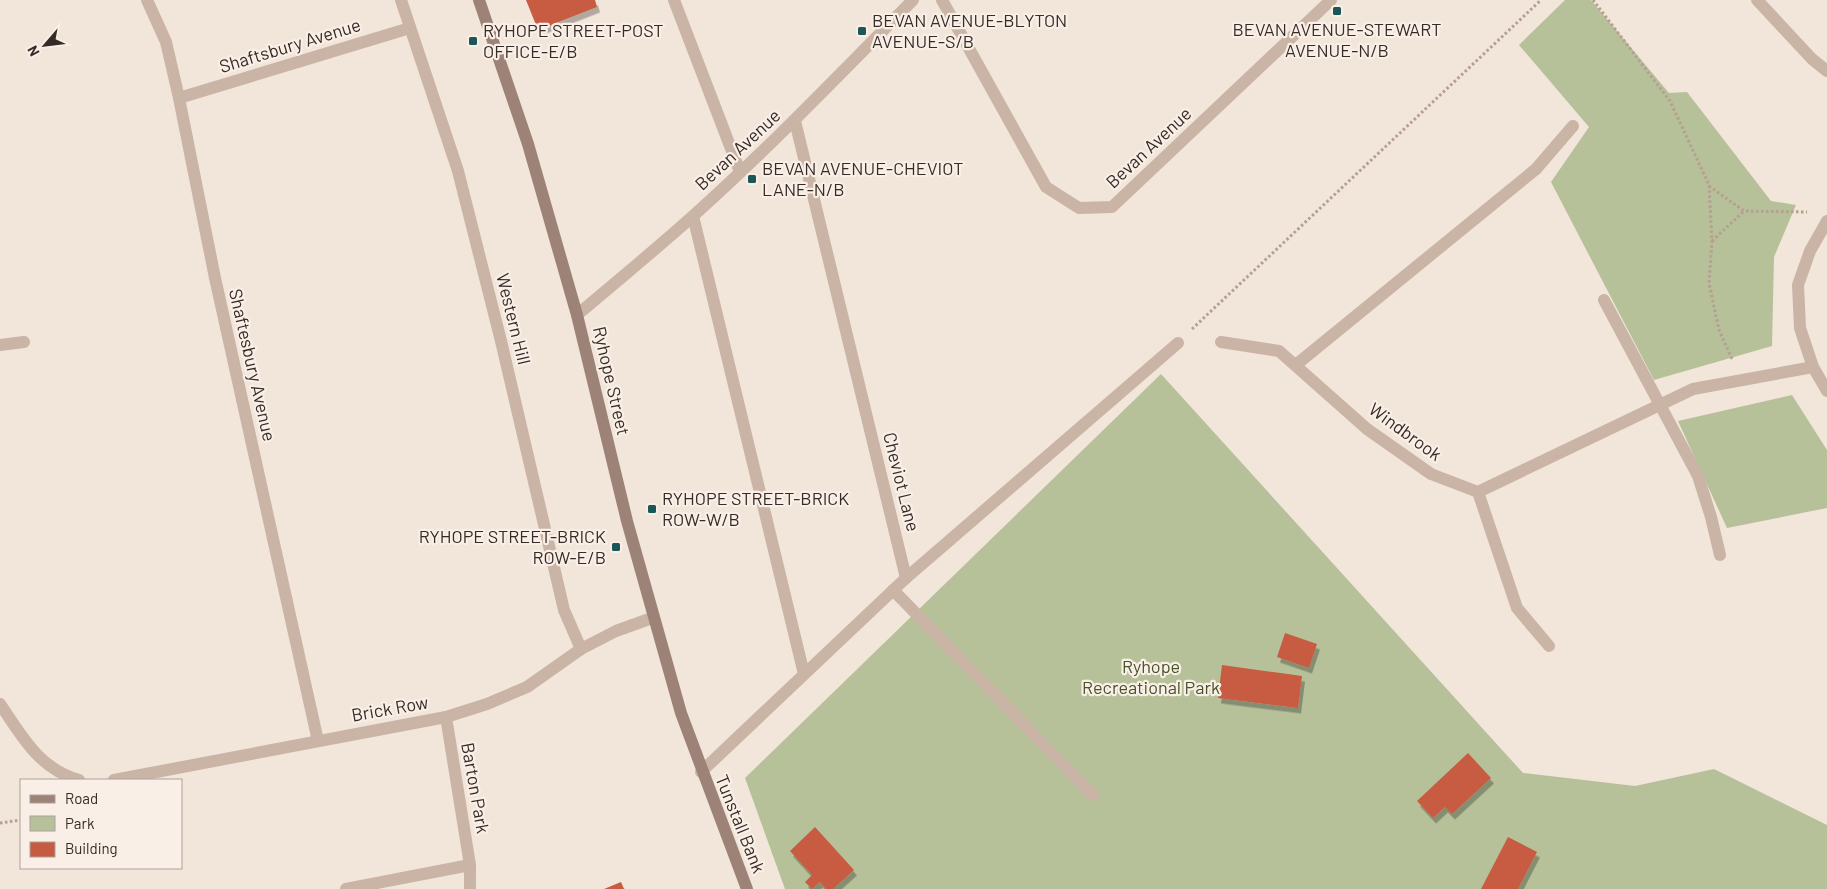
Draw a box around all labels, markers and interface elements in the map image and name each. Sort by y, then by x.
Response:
marker: BEVAN AVENUE-STEWART AVENUE-N/B [1331,5,1343,17]
place label: BEVAN AVENUE-BLYTON AVENUE-S/B [872,9,1067,52]
street label: Shaftsbury Avenue [216,13,363,77]
place label: BEVAN AVENUE-STEWART AVENUE-N/B [1233,18,1441,61]
place label: RYHOPE STREET-POST OFFICE-E/B [483,19,664,62]
north arrow [20,20,70,70]
marker: BEVAN AVENUE-BLYTON AVENUE-S/B [856,25,868,37]
marker: RYHOPE STREET-POST OFFICE-E/B [467,35,479,47]
text: N [23,43,43,59]
street label: Bevan Avenue [1101,102,1196,192]
street label: Bevan Avenue [690,104,785,194]
place label: BEVAN AVENUE-CHEVIOT LANE-N/B [762,157,964,200]
marker: BEVAN AVENUE-CHEVIOT LANE-N/B [746,173,758,185]
street label: Western Hill [492,271,536,367]
street label: Shaftesbury Avenue [225,286,281,443]
street label: Ryhope Street [589,324,635,437]
street label: Windbrook [1365,397,1446,465]
street label: Cheviot Lane [879,430,925,534]
place label: RYHOPE STREET-BRICK ROW-W/B [662,487,849,530]
marker: RYHOPE STREET-BRICK ROW-W/B [646,503,658,515]
place label: RYHOPE STREET-BRICK ROW-E/B [419,525,606,568]
marker: RYHOPE STREET-BRICK ROW-E/B [610,541,622,553]
park label: Ryhope Recreational Park [1082,655,1220,698]
street label: Brick Row [350,690,430,726]
street label: Barton Park [457,741,495,835]
street label: Tunstall Bank [711,771,771,876]
legend [20,779,182,869]
text: Road [65,789,98,807]
text: Park [65,814,95,832]
text: Building [65,839,118,857]

